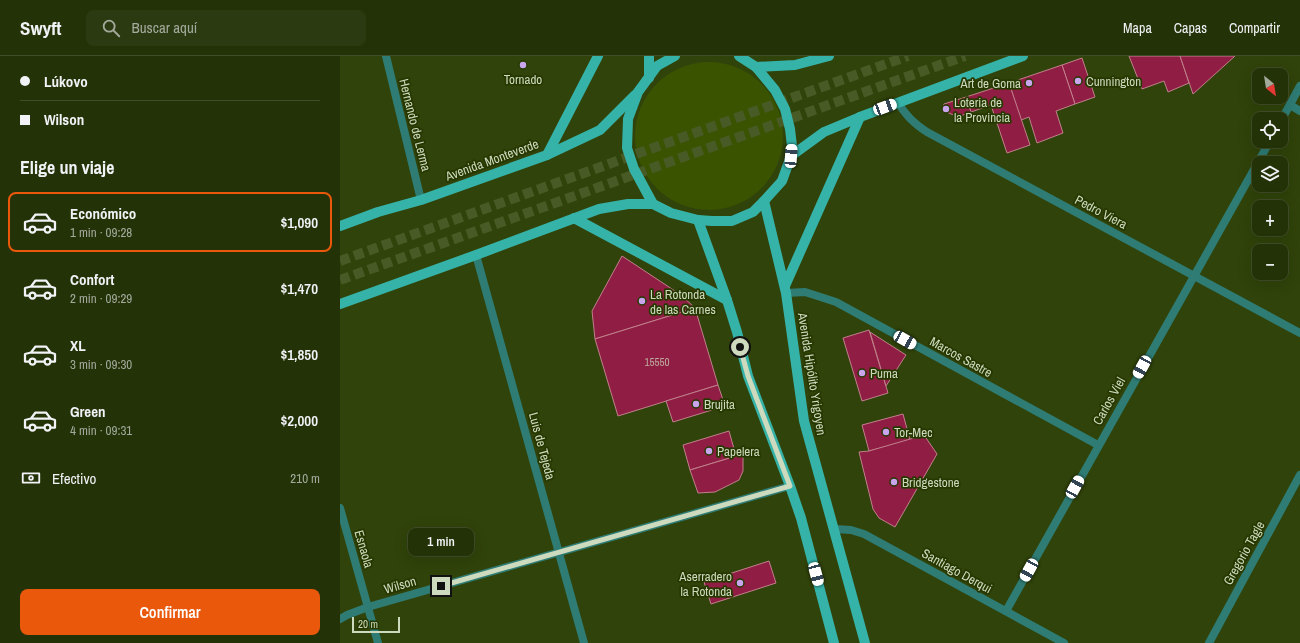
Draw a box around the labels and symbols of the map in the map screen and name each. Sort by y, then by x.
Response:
marker: Tornado [518,60,528,70]
north arrow [1252,68,1288,104]
place label: Tornado [504,71,542,88]
place label: Cunnington [1086,73,1141,90]
place label: Art de Goma [960,75,1021,92]
marker: Cunnington [1073,76,1083,86]
street label: Hernando de Lerma [395,77,435,173]
marker: Art de Goma [1024,78,1034,88]
place label: Loteria de la Provincia [954,94,1010,126]
car [872,97,898,117]
marker: Loteria de la Provincia [941,104,951,114]
street label: Avenida Monteverde [442,135,541,185]
car [784,144,798,168]
street label: Pedro Viera [1072,191,1130,233]
place label: La Rotonda de las Carnes [650,286,716,318]
marker: La Rotonda de las Carnes [637,296,647,306]
street label: Avenida Hipólito Yrigoyen [794,310,830,437]
car [892,329,918,351]
street label: Marcos Sastre [927,333,995,381]
route start [731,338,749,356]
car [1131,354,1153,380]
house number: 15550 [644,355,670,369]
place label: Puma [870,365,898,382]
marker: Puma [857,368,867,378]
street label: Carlos Viel [1089,374,1129,428]
place label: Brujita [704,396,735,413]
marker: Brujita [691,399,701,409]
street label: Luis de Tejeda [525,410,559,482]
place label: Tor-Mec [894,424,933,441]
marker: Tor-Mec [881,427,891,437]
place label: Papelera [717,443,760,460]
marker: Papelera [704,446,714,456]
place label: Bridgestone [902,474,960,491]
car [1064,474,1086,500]
marker: Bridgestone [889,477,899,487]
street label: Gregorio Tagle [1219,518,1269,588]
street label: Esnaola [351,528,377,570]
callout: 1 min [408,528,474,556]
street label: Santiago Derqui [919,545,995,597]
car [1018,557,1040,583]
car [807,561,825,587]
place label: Aserradero la Rotonda [678,568,732,600]
street label: Wilson [382,572,418,598]
route end [432,577,450,595]
marker: Aserradero la Rotonda [735,578,745,588]
scale bar [352,615,400,634]

